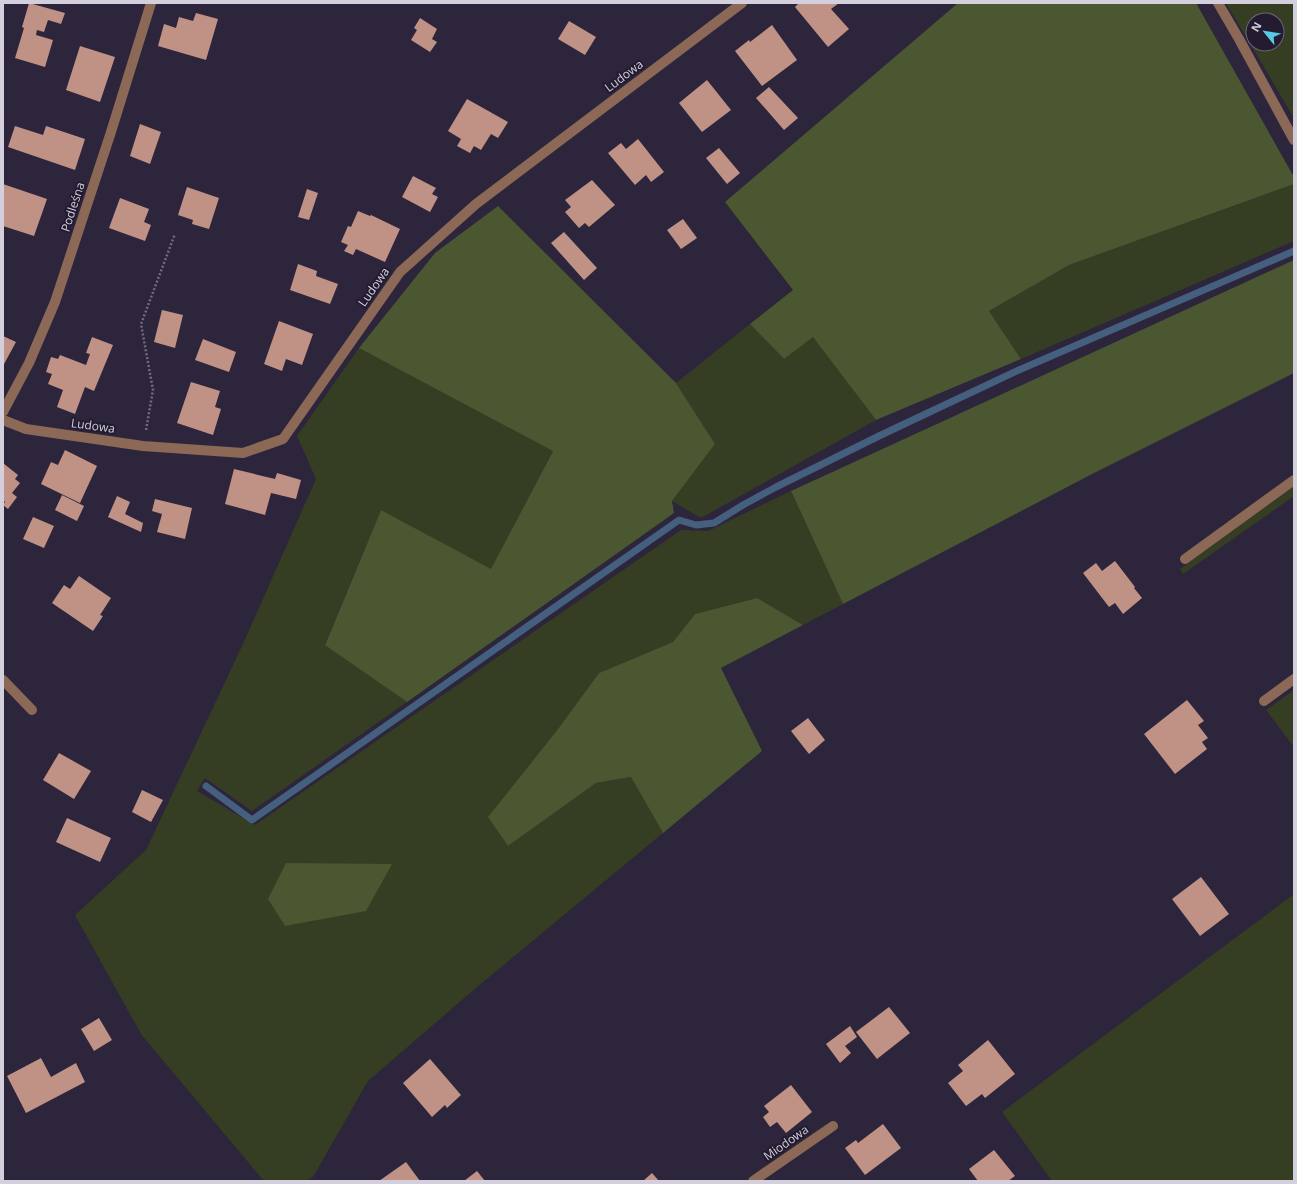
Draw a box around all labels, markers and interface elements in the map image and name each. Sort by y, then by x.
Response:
north arrow [1245,12,1285,52]
text: N [1247,19,1265,34]
street label: Ludowa [601,56,646,96]
street label: Podleśna [57,180,89,234]
street label: Ludowa [354,264,393,310]
street label: Ludowa [70,414,116,437]
street label: Miodowa [760,1121,812,1164]

